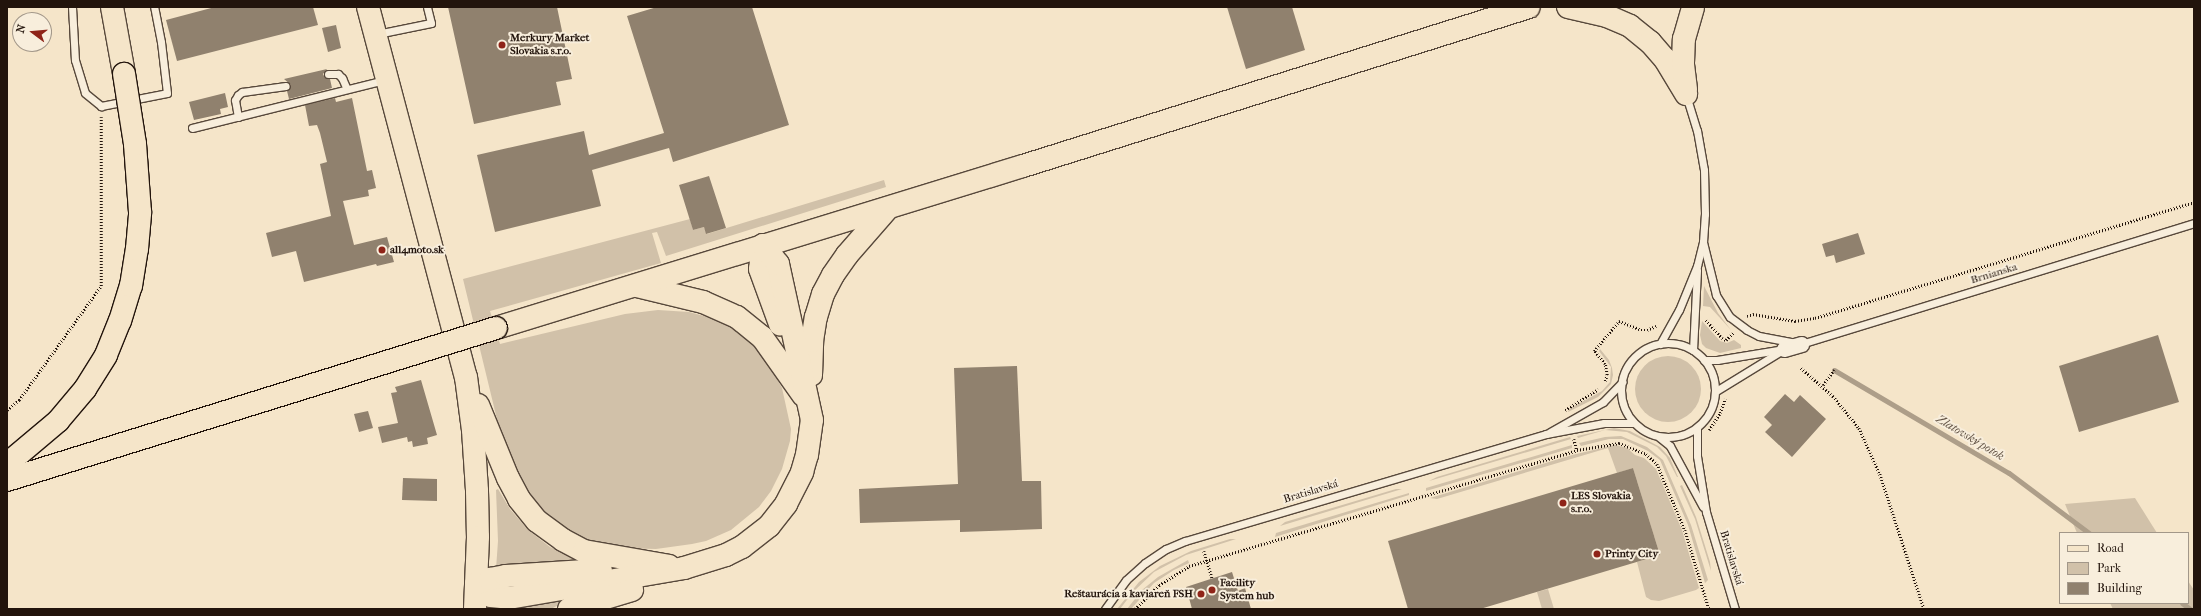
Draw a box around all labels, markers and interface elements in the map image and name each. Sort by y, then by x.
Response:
north arrow [12,12,52,52]
text: N [14,23,28,35]
place label: Merkury Market Slovakia s.r.o. [510,32,589,58]
marker: Merkury Market Slovakia s.r.o. [497,40,507,50]
place label: all4moto.sk [390,243,444,257]
marker: all4moto.sk [377,245,387,255]
street label: Brnianska [1969,261,2019,287]
water label: Zlatovský potok [1933,412,2007,464]
street label: Bratislavská [1282,477,1340,507]
place label: LES Slovakia s.r.o. [1571,490,1631,516]
marker: LES Slovakia s.r.o. [1558,498,1568,508]
street label: Bratislavská [1716,529,1746,587]
legend [2059,532,2189,604]
text: Road [2097,541,2124,555]
place label: Printy City [1605,547,1658,561]
marker: Printy City [1592,549,1602,559]
text: Park [2097,561,2121,575]
place label: Facility System hub [1220,577,1274,603]
text: Building [2097,581,2142,595]
marker: Facility System hub [1207,585,1217,595]
place label: Reštaurácia a kaviareň FSH [1064,587,1193,601]
marker: Reštaurácia a kaviareň FSH [1196,589,1206,599]

